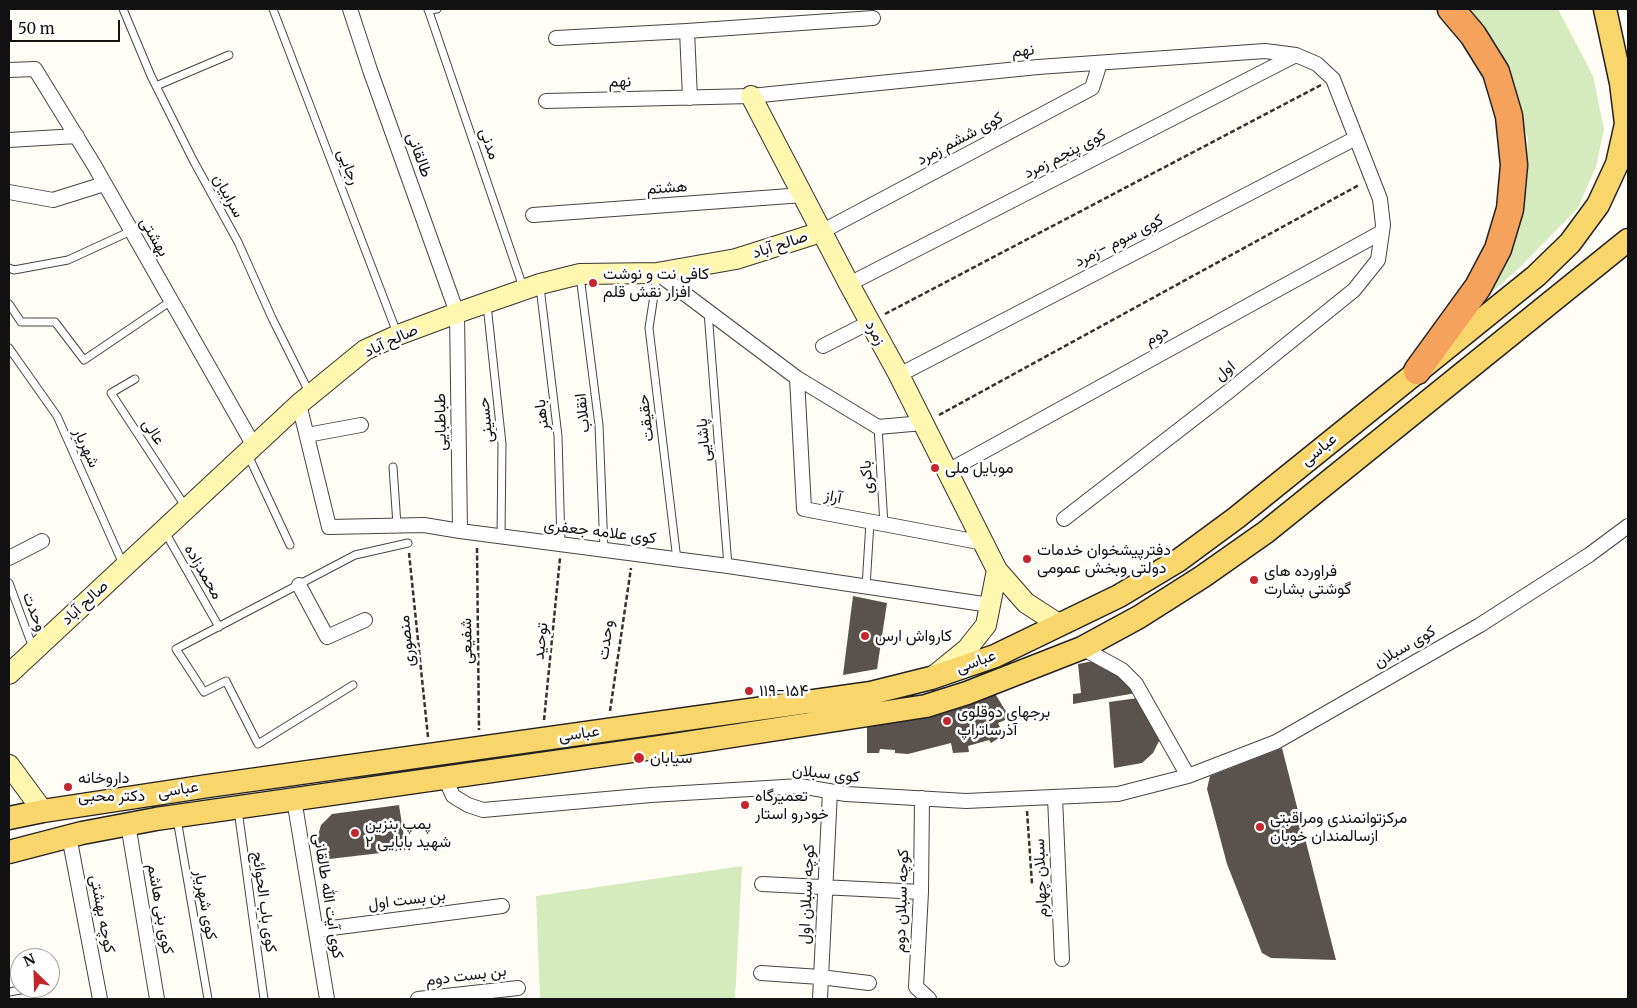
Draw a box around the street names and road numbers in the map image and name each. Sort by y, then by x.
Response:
street label: نهم [1011,40,1035,62]
street label: نهم [608,72,632,92]
street label: کوی ششم زمرد [914,108,1006,170]
street label: کوی پنجم زمرد [1021,125,1109,183]
street label: مدنی [475,126,503,162]
street label: طالقانی [402,130,436,180]
street label: رجایی [332,146,364,188]
street label: سرابیان [208,171,248,221]
street label: هشتم [646,177,688,199]
street label: کوی سوم -زمرد [1071,210,1167,272]
street label: بهشتی [135,214,173,260]
street label: صالح آباد [750,227,810,263]
street label: زمرد [860,317,890,349]
street label: صالح آباد [361,320,421,362]
street label: دوم [1142,322,1172,350]
street label: اول [1211,357,1239,385]
street label: انقلاب [571,392,595,434]
street label: طباطبایی [431,393,451,451]
street label: حقیقت [634,393,658,443]
street label: حسینی [474,396,498,444]
street label: باهنر [531,398,553,432]
street label: عالی [137,415,169,449]
street label: پاشایی [693,417,715,463]
street label: شهریار [69,425,103,471]
street label: عباسى [1297,430,1341,470]
street label: باکری [856,460,878,494]
street label: آراز [823,486,843,508]
street label: کوی علامه جعفری [543,516,657,548]
street label: محمدزاده [180,541,226,603]
street label: صالح آباد [58,576,112,630]
street label: وحدت [18,590,50,634]
street label: منصوری [395,614,419,668]
street label: شفیعی [457,618,477,664]
street label: وحدت [594,619,618,661]
street label: توحید [530,622,552,660]
street label: کوی سبلان [1371,622,1439,672]
street label: عباسى [953,646,999,678]
street label: عباسى [557,722,601,746]
street label: کوی سبلان [791,761,861,787]
street label: عباسى [156,777,200,803]
street label: کوی آیت الله طالقانی [309,832,347,960]
street label: سبلان چهارم [1030,838,1052,918]
street label: کوچه سبلان اول [795,843,819,945]
street label: کوچه سبلان دوم [891,849,913,953]
street label: کوی باب الحوائج [247,850,281,954]
street label: کوی بنی هاشم [143,862,177,956]
street label: کوی شهریار [189,869,221,941]
street label: کوچه بهشتی [85,873,119,955]
street label: بن بست اول [367,886,447,914]
street label: بن بست دوم [425,962,507,990]

